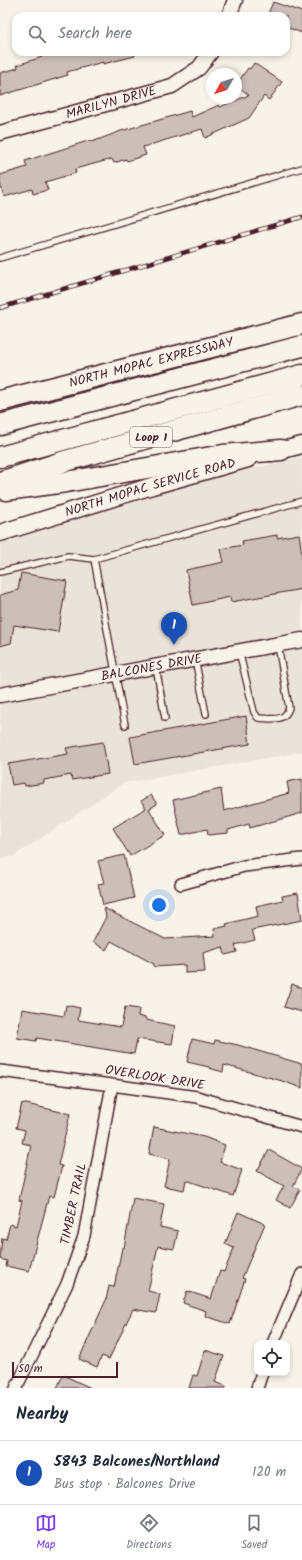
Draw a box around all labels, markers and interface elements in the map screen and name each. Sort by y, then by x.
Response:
search box [12,12,290,56]
text: Search here [58,22,132,46]
icon: search [26,23,48,45]
north arrow [206,68,242,104]
street label: MARILYN DRIVE [63,80,159,125]
street label: NORTH MOPAC EXPRESSWAY [67,331,236,393]
road number: Loop 1 [130,427,172,447]
street label: NORTH MOPAC SERVICE ROAD [62,452,238,523]
pin: 1 [161,612,187,645]
street label: BALCONES DRIVE [99,648,204,687]
your location [149,895,169,915]
street label: OVERLOOK DRIVE [104,1060,207,1096]
street label: TIMBER TRAIL [55,1161,93,1247]
map controls [254,1340,290,1376]
button: locate [254,1340,290,1376]
scale bar [12,1360,118,1379]
text: 50 m [18,1360,43,1378]
text: Nearby [16,1401,68,1428]
text: 5843 Balcones/Northland [54,1450,220,1474]
text: 1 [27,1462,31,1483]
text: 120 m [252,1462,286,1483]
text: Bus stop · Balcones Drive [54,1474,195,1495]
tab: Map [35,1512,57,1554]
tab: Directions [126,1512,172,1554]
tab: Saved [241,1512,267,1554]

